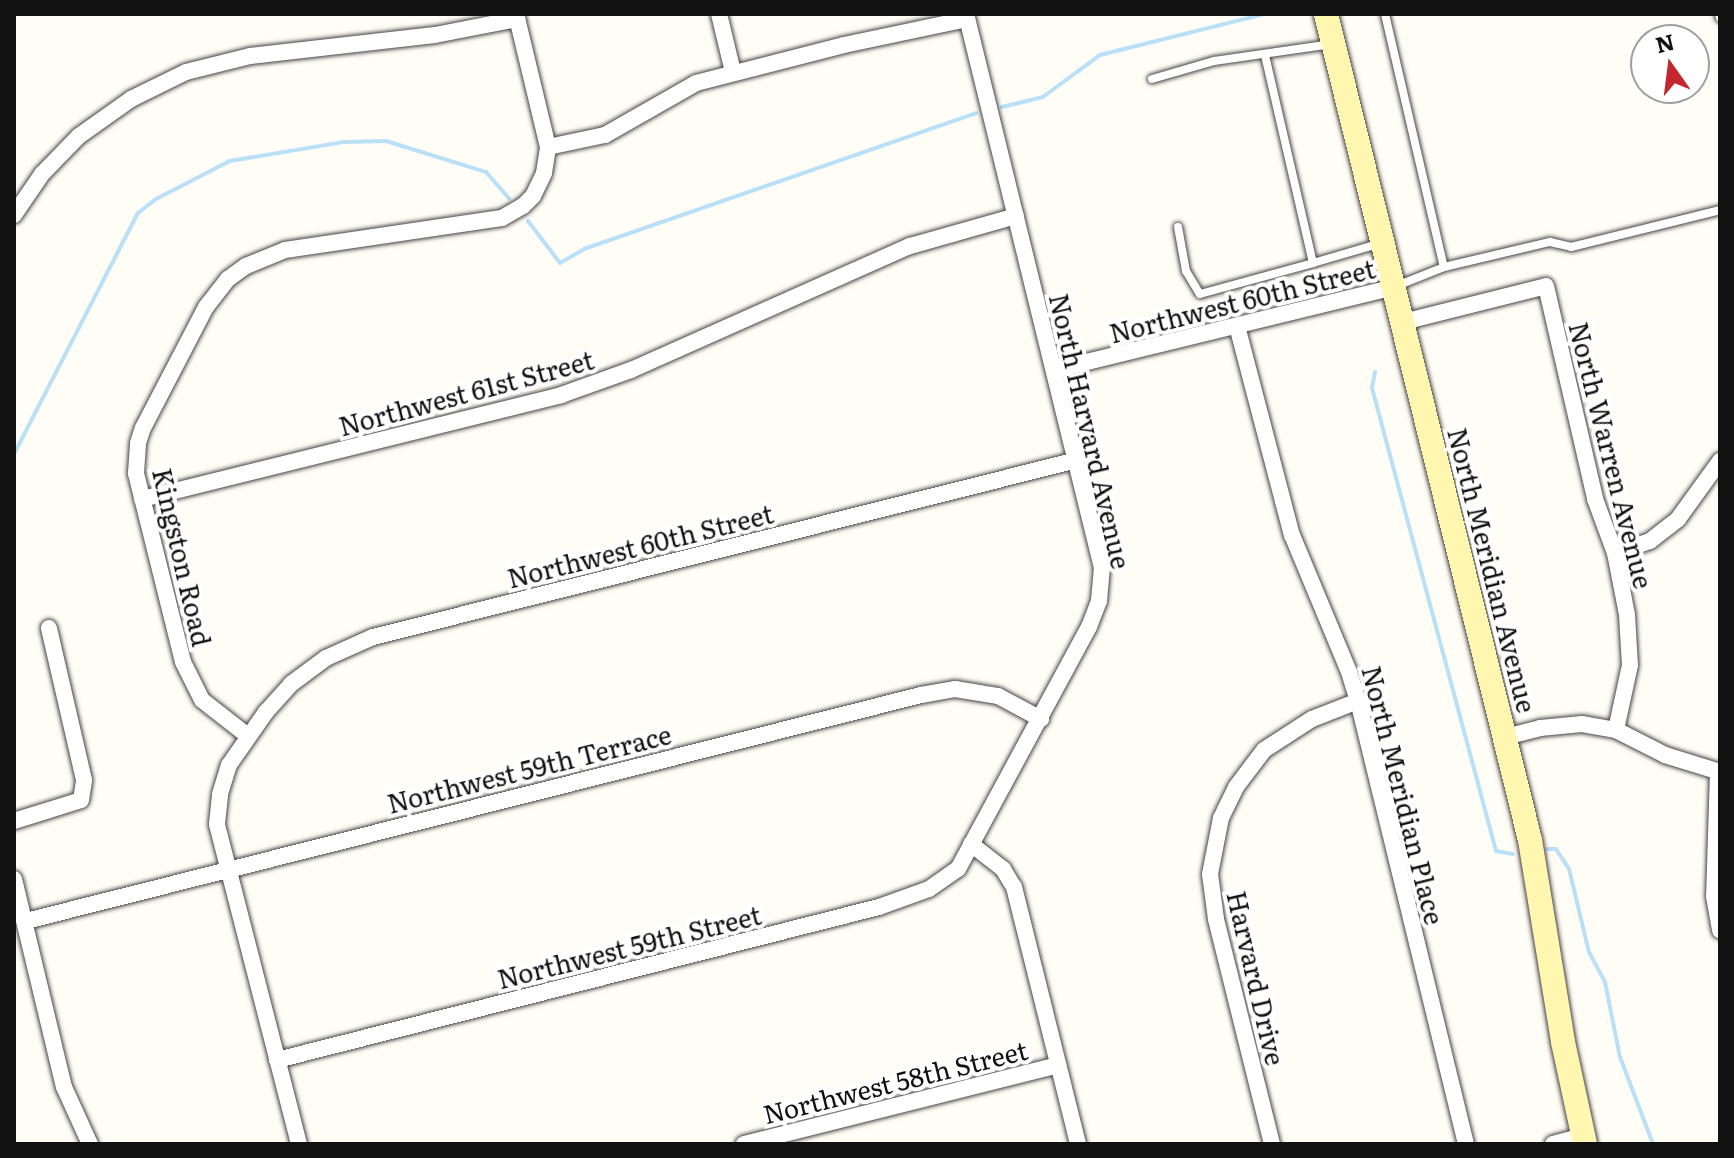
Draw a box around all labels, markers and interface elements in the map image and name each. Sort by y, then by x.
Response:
north arrow [1630,24,1710,104]
text: N [1652,24,1678,60]
street label: Northwest 60th Street [1106,252,1378,348]
street label: North Harvard Avenue [1044,290,1138,572]
street label: North Warren Avenue [1564,318,1660,592]
street label: Northwest 61st Street [335,343,597,441]
street label: North Meridian Avenue [1442,424,1544,716]
street label: Kingston Road [147,465,219,649]
street label: Northwest 60th Street [504,497,776,593]
street label: North Meridian Place [1357,662,1451,928]
street label: Northwest 59th Terrace [384,718,674,818]
street label: Harvard Drive [1222,888,1292,1068]
street label: Northwest 59th Street [494,898,764,994]
street label: Northwest 58th Street [759,1033,1031,1129]

